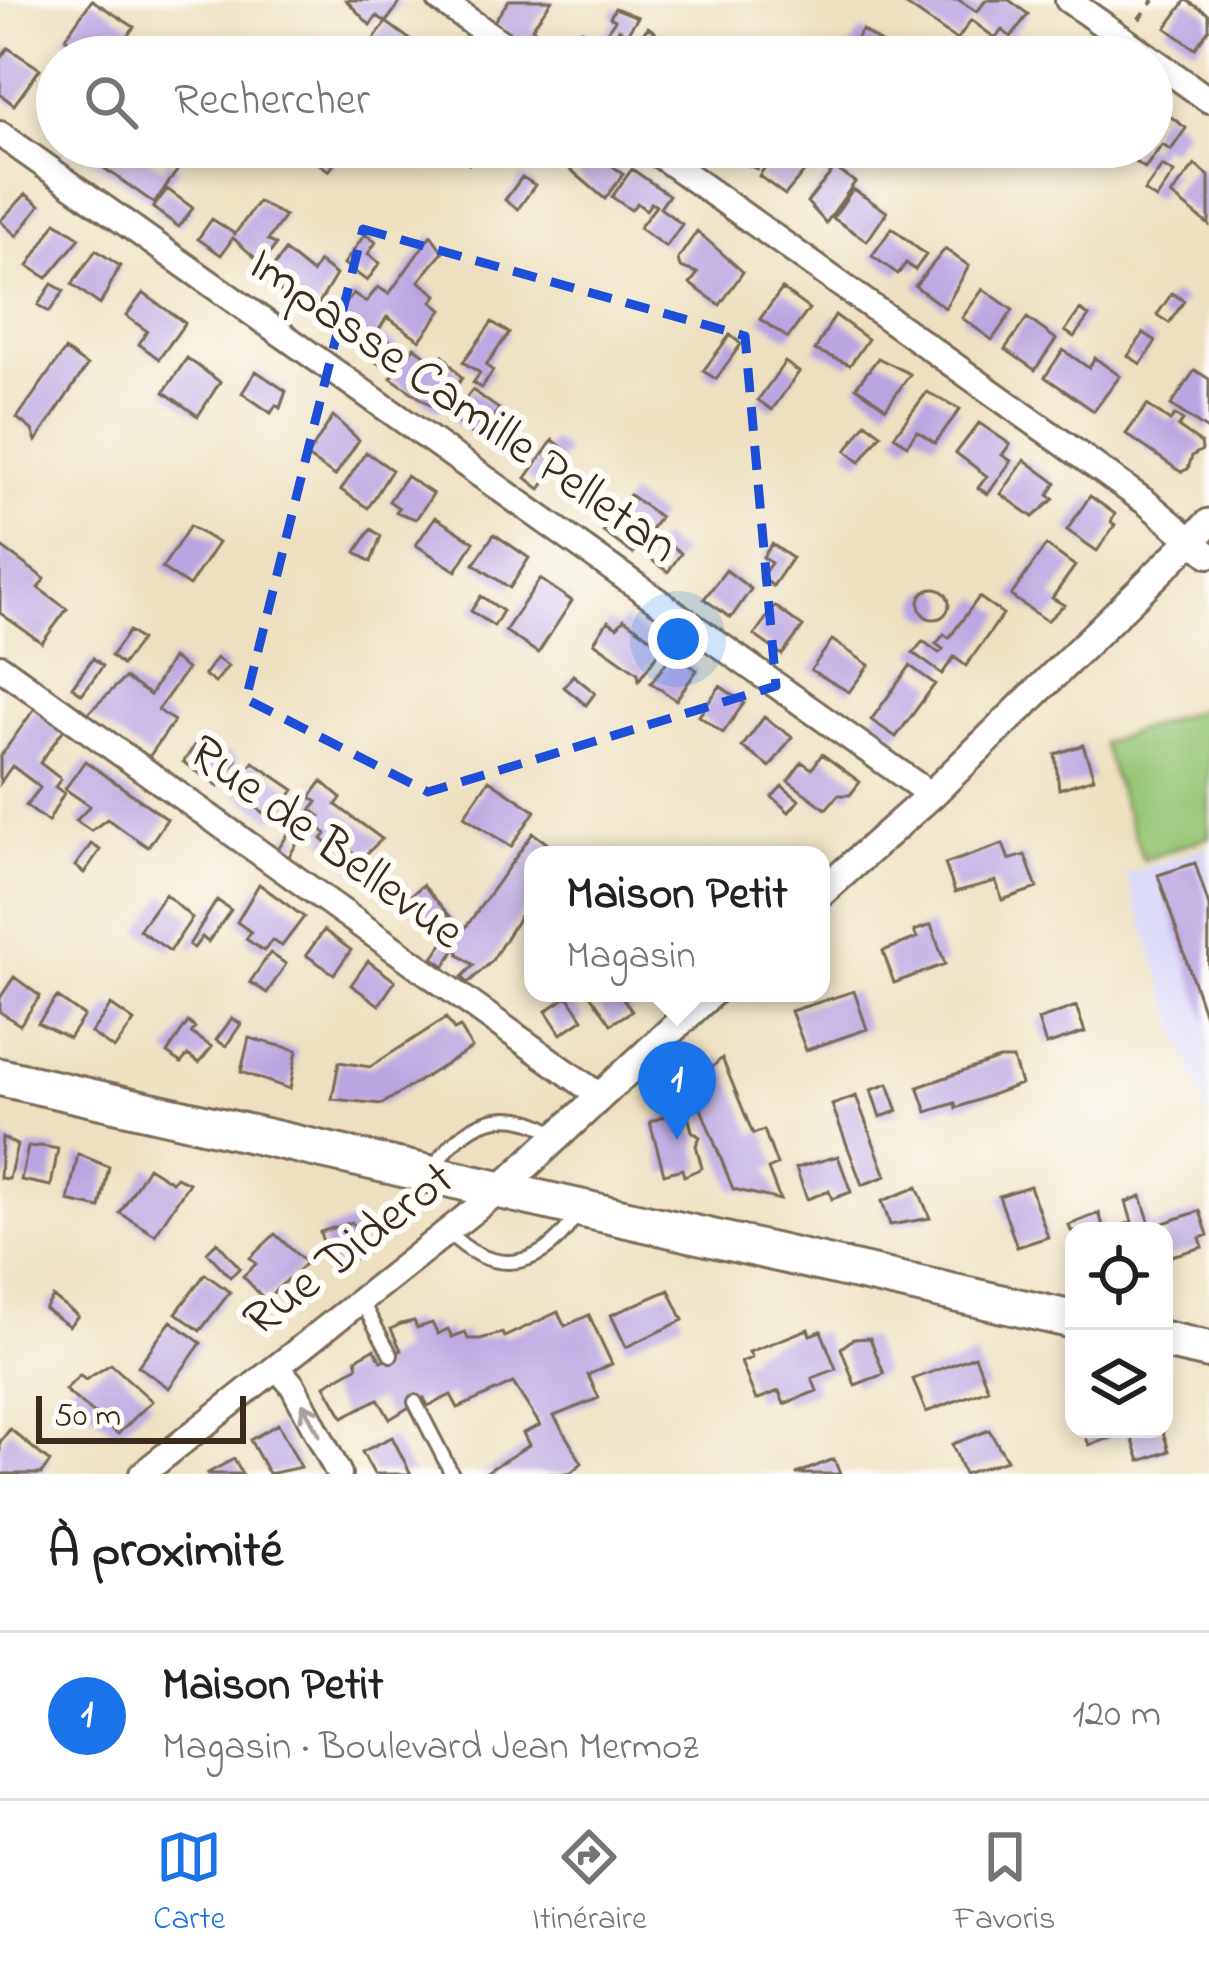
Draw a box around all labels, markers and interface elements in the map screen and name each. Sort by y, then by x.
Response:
search box [36,36,1173,168]
icon: search [78,69,144,135]
text: Rechercher [174,69,370,135]
street label: Impasse Camille Pelletan [231,230,693,584]
your location [648,609,708,669]
street label: Rue de Bellevue [171,718,479,970]
popup [524,846,830,1002]
text: Maison Petit [566,863,788,929]
text: Magasin [566,929,696,986]
pin: 1 [638,1041,716,1140]
street label: Rue Diderot [228,1144,472,1358]
map controls [1065,1222,1173,1438]
button: locate [1065,1222,1173,1330]
button: layers [1065,1330,1173,1438]
scale bar [36,1390,246,1443]
text: 50 m [54,1393,121,1441]
one-way arrow [298,1401,321,1437]
text: À proximité [48,1515,283,1590]
text: Maison Petit [162,1654,383,1720]
text: 1 [81,1687,93,1744]
text: 120 m [1072,1687,1161,1744]
text: Magasin · Boulevard Jean Mermoz [162,1720,699,1777]
tab: Carte [153,1824,225,1944]
tab: Itinéraire [532,1824,647,1944]
tab: Favoris [954,1824,1056,1944]

